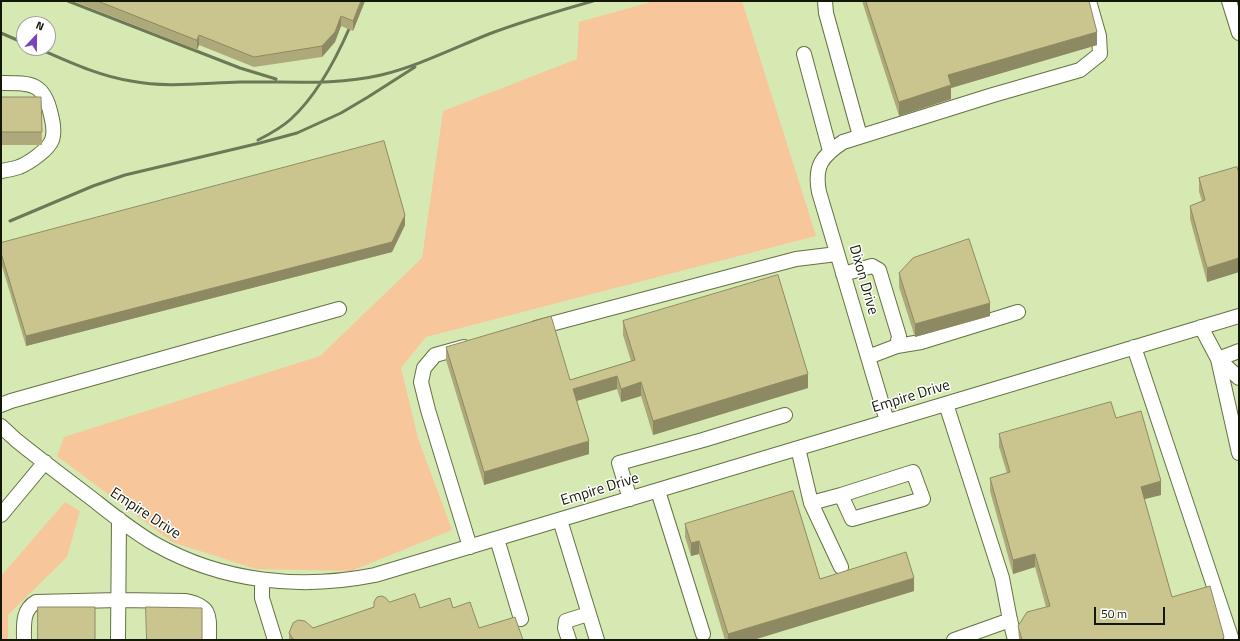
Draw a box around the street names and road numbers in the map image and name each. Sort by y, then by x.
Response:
street label: Dixon Drive [844,243,882,317]
street label: Empire Drive [870,377,952,417]
street label: Empire Drive [559,470,641,510]
street label: Empire Drive [106,484,184,544]

